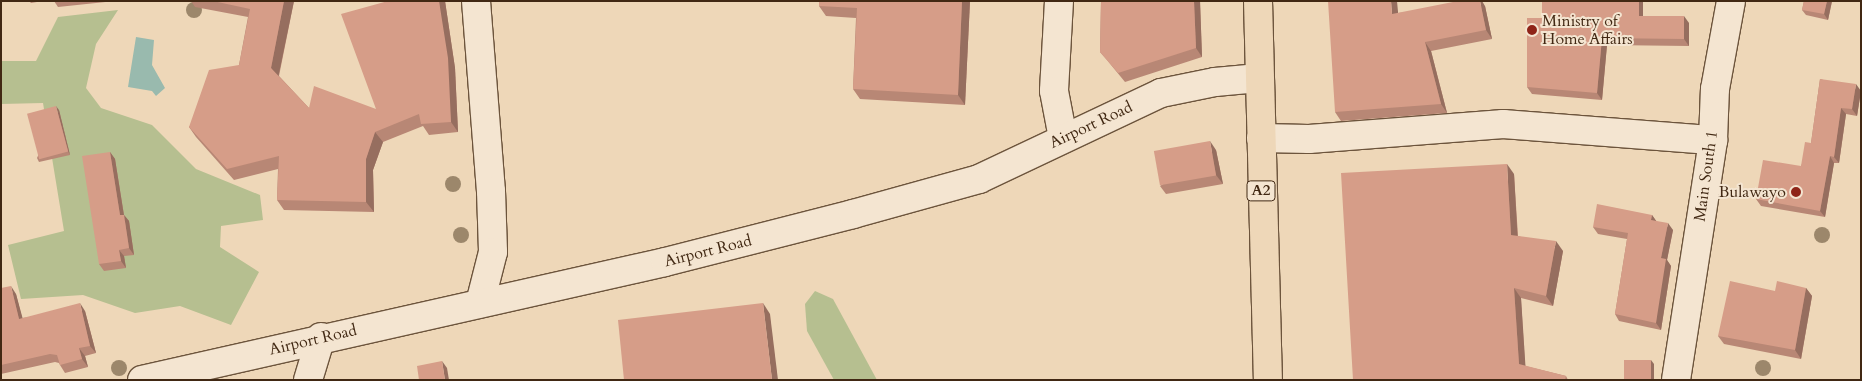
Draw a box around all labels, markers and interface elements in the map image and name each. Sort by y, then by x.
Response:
place label: Ministry of Home Affairs [1542,11,1633,49]
marker: Ministry of Home Affairs [1526,24,1538,36]
street label: Airport Road [1047,97,1135,153]
street label: Main South 1 [1690,129,1722,223]
road number: A2 [1246,178,1276,204]
place label: Bulawayo [1719,182,1786,202]
marker: Bulawayo [1790,186,1802,198]
street label: Airport Road [662,231,754,271]
street label: Airport Road [267,321,359,359]

